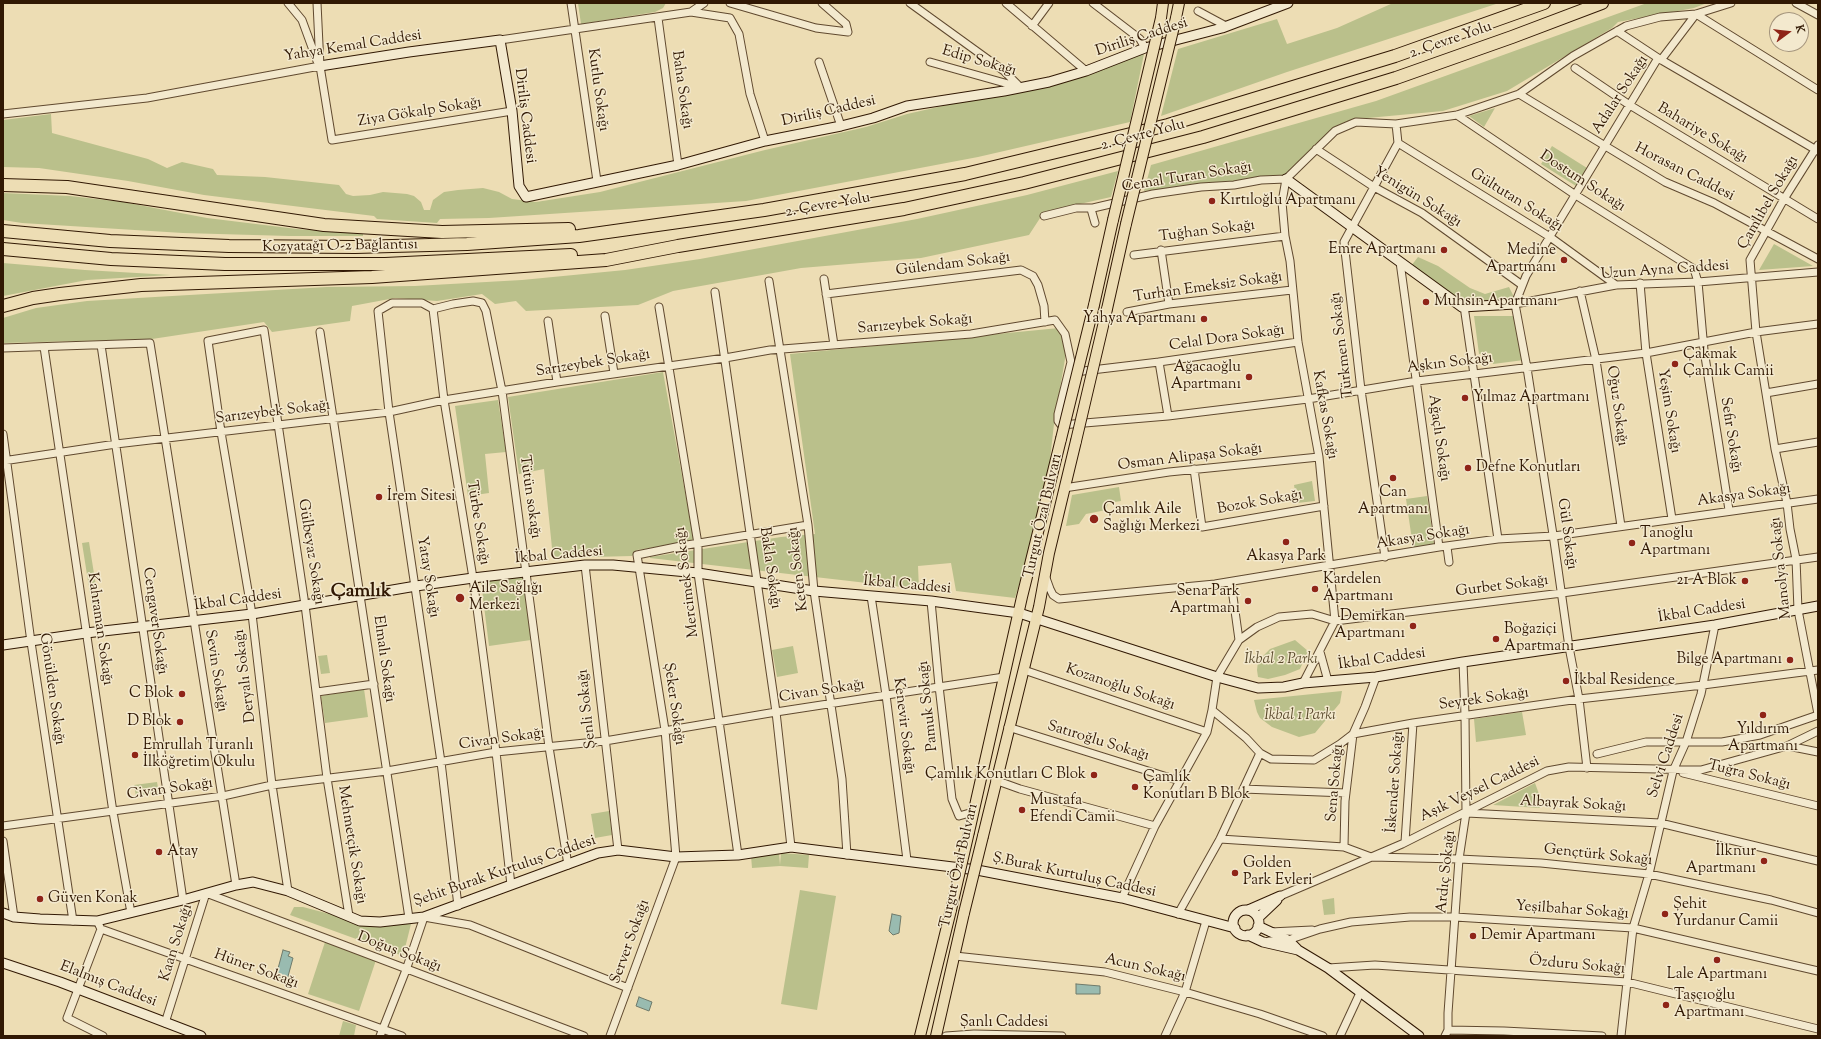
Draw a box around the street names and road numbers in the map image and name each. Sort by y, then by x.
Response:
street label: Diriliş Caddesi [1094,15,1190,61]
street label: 2. Çevre Yolu [1407,18,1495,64]
street label: Yahya Kemal Caddesi [283,27,423,67]
street label: Edip Sokağı [940,43,1018,81]
street label: Kutlu Sokağı [582,47,612,133]
street label: Baha Sokağı [667,50,695,130]
street label: Adalar Sokağı [1589,52,1653,138]
street label: Diriliş Caddesi [509,67,539,165]
street label: Diriliş Caddesi [780,92,878,132]
street label: Ziya Gökalp Sokağı [357,94,483,132]
street label: Bahariye Sokağı [1653,100,1751,168]
street label: 2. Çevre Yolu [1099,116,1187,156]
street label: Horasan Caddesi [1631,140,1737,206]
street label: Dostum Sokağı [1536,148,1628,216]
street label: Çamlıbel Sokağı [1735,153,1803,253]
street label: Cemal Turan Sokağı [1121,159,1253,197]
street label: Yenigün Sokağı [1369,164,1465,232]
street label: Gültutan Sokağı [1466,165,1566,237]
street label: 2. Çevre Yolu [784,190,872,222]
street label: Tuğhan Sokağı [1158,217,1256,247]
street label: Kozyatağı O-2 Bağlantısı [262,237,418,257]
street label: Gülendam Sokağı [895,249,1011,281]
street label: Uzun Ayna Caddesi [1600,258,1730,284]
street label: Turhan Emeksiz Sokağı [1132,269,1284,307]
street label: Türkmen Sokağı [1328,291,1358,399]
street label: Sarızeybek Sokağı [857,311,973,339]
street label: Celal Dora Sokağı [1168,322,1286,356]
street label: Sarızeybek Sokağı [535,346,651,382]
street label: Aşkın Sokağı [1406,350,1494,378]
street label: Oğuz Sokağı [1601,365,1631,447]
street label: Yeşim Sokağı [1652,367,1684,455]
street label: Kafkas Sokağı [1307,369,1341,461]
street label: Ağaçlı Sokağı [1423,393,1453,483]
street label: Sefir Sokağı [1715,396,1745,474]
street label: Sarızeybek Sokağı [215,397,331,429]
street label: Osman Alipaşa Sokağı [1117,440,1263,476]
street label: Turgut Özal Bulvarı [1021,452,1067,580]
street label: Tütün sokağı [514,454,544,540]
street label: Türbe Sokağı [461,479,493,567]
street label: Akasya Sokağı [1696,481,1792,511]
street label: Bozok Sokağı [1216,487,1304,519]
street label: Gül Sokağı [1552,497,1580,571]
street label: Gülbeyaz Sokağı [293,498,327,606]
street label: Manolya Sokağı [1768,516,1796,620]
street label: Akasya Sokağı [1375,522,1471,554]
street label: Mercimek Sokağı [672,526,704,638]
street label: Bakla Sokağı [754,526,784,610]
street label: Keten Sokağı [785,526,813,612]
street label: Yatay Sokağı [412,535,442,619]
street label: İkbal Caddesi [514,543,604,569]
street label: Cengaver Sokağı [138,566,170,676]
street label: Kahraman Sokağı [82,571,116,687]
street label: Gurbet Sokağı [1455,572,1549,602]
street label: İkbal Caddesi [862,573,952,599]
street label: İkbal Caddesi [193,586,283,616]
street label: İkbal Caddesi [1657,596,1747,628]
street label: Elmalı Sokağı [368,614,398,704]
street label: Sevin Sokağı [200,628,230,714]
street label: Deryalı Sokağı [231,628,261,724]
street label: Gönülden Sokağı [34,632,68,746]
street label: İkbal Caddesi [1337,645,1427,675]
street label: Pamuk Sokağı [915,660,943,752]
street label: Kozanoğlu Sokağı [1063,661,1177,715]
street label: Şeker Sokağı [658,662,688,746]
street label: Şenli Sokağı [575,668,601,750]
street label: Civan Sokağı [778,676,866,708]
street label: Kenevir Sokağı [888,677,918,775]
street label: Seyrek Sokağı [1438,685,1530,715]
street label: Selvi Caddesi [1645,712,1689,800]
street label: Satıroğlu Sokağı [1045,718,1151,766]
street label: Civan Sokağı [458,725,546,755]
street label: İskender Sokağı [1383,730,1409,834]
street label: Sena Sokağı [1324,743,1348,823]
street label: Aşık Veysel Caddesi [1417,753,1543,827]
street label: Tuğra Sokağı [1706,757,1792,795]
street label: Civan Sokağı [126,775,214,805]
street label: Mehmetçik Sokağı [333,785,369,905]
street label: Albayrak Sokağı [1519,793,1627,817]
street label: Turgut Özal Bulvarı [937,802,983,930]
street label: Ardıç Sokağı [1434,829,1460,915]
street label: Şehit Burak Kurtuluş Caddesi [411,832,599,912]
street label: Gençtürk Sokağı [1543,841,1653,871]
street label: Ş.Burak Kurtuluş Caddesi [991,850,1157,902]
street label: Server Sokağı [607,897,655,987]
street label: Yeşilbahar Sokağı [1515,898,1629,924]
street label: Kaan Sokağı [157,902,197,984]
street label: Doğuş Sokağı [354,929,444,977]
street label: Hüner Sokağı [211,946,301,994]
street label: Acun Sokağı [1103,951,1187,987]
street label: Özduru Sokağı [1528,953,1626,979]
street label: Elalmış Caddesi [57,958,159,1012]
street label: Şanlı Caddesi [960,1014,1048,1032]

